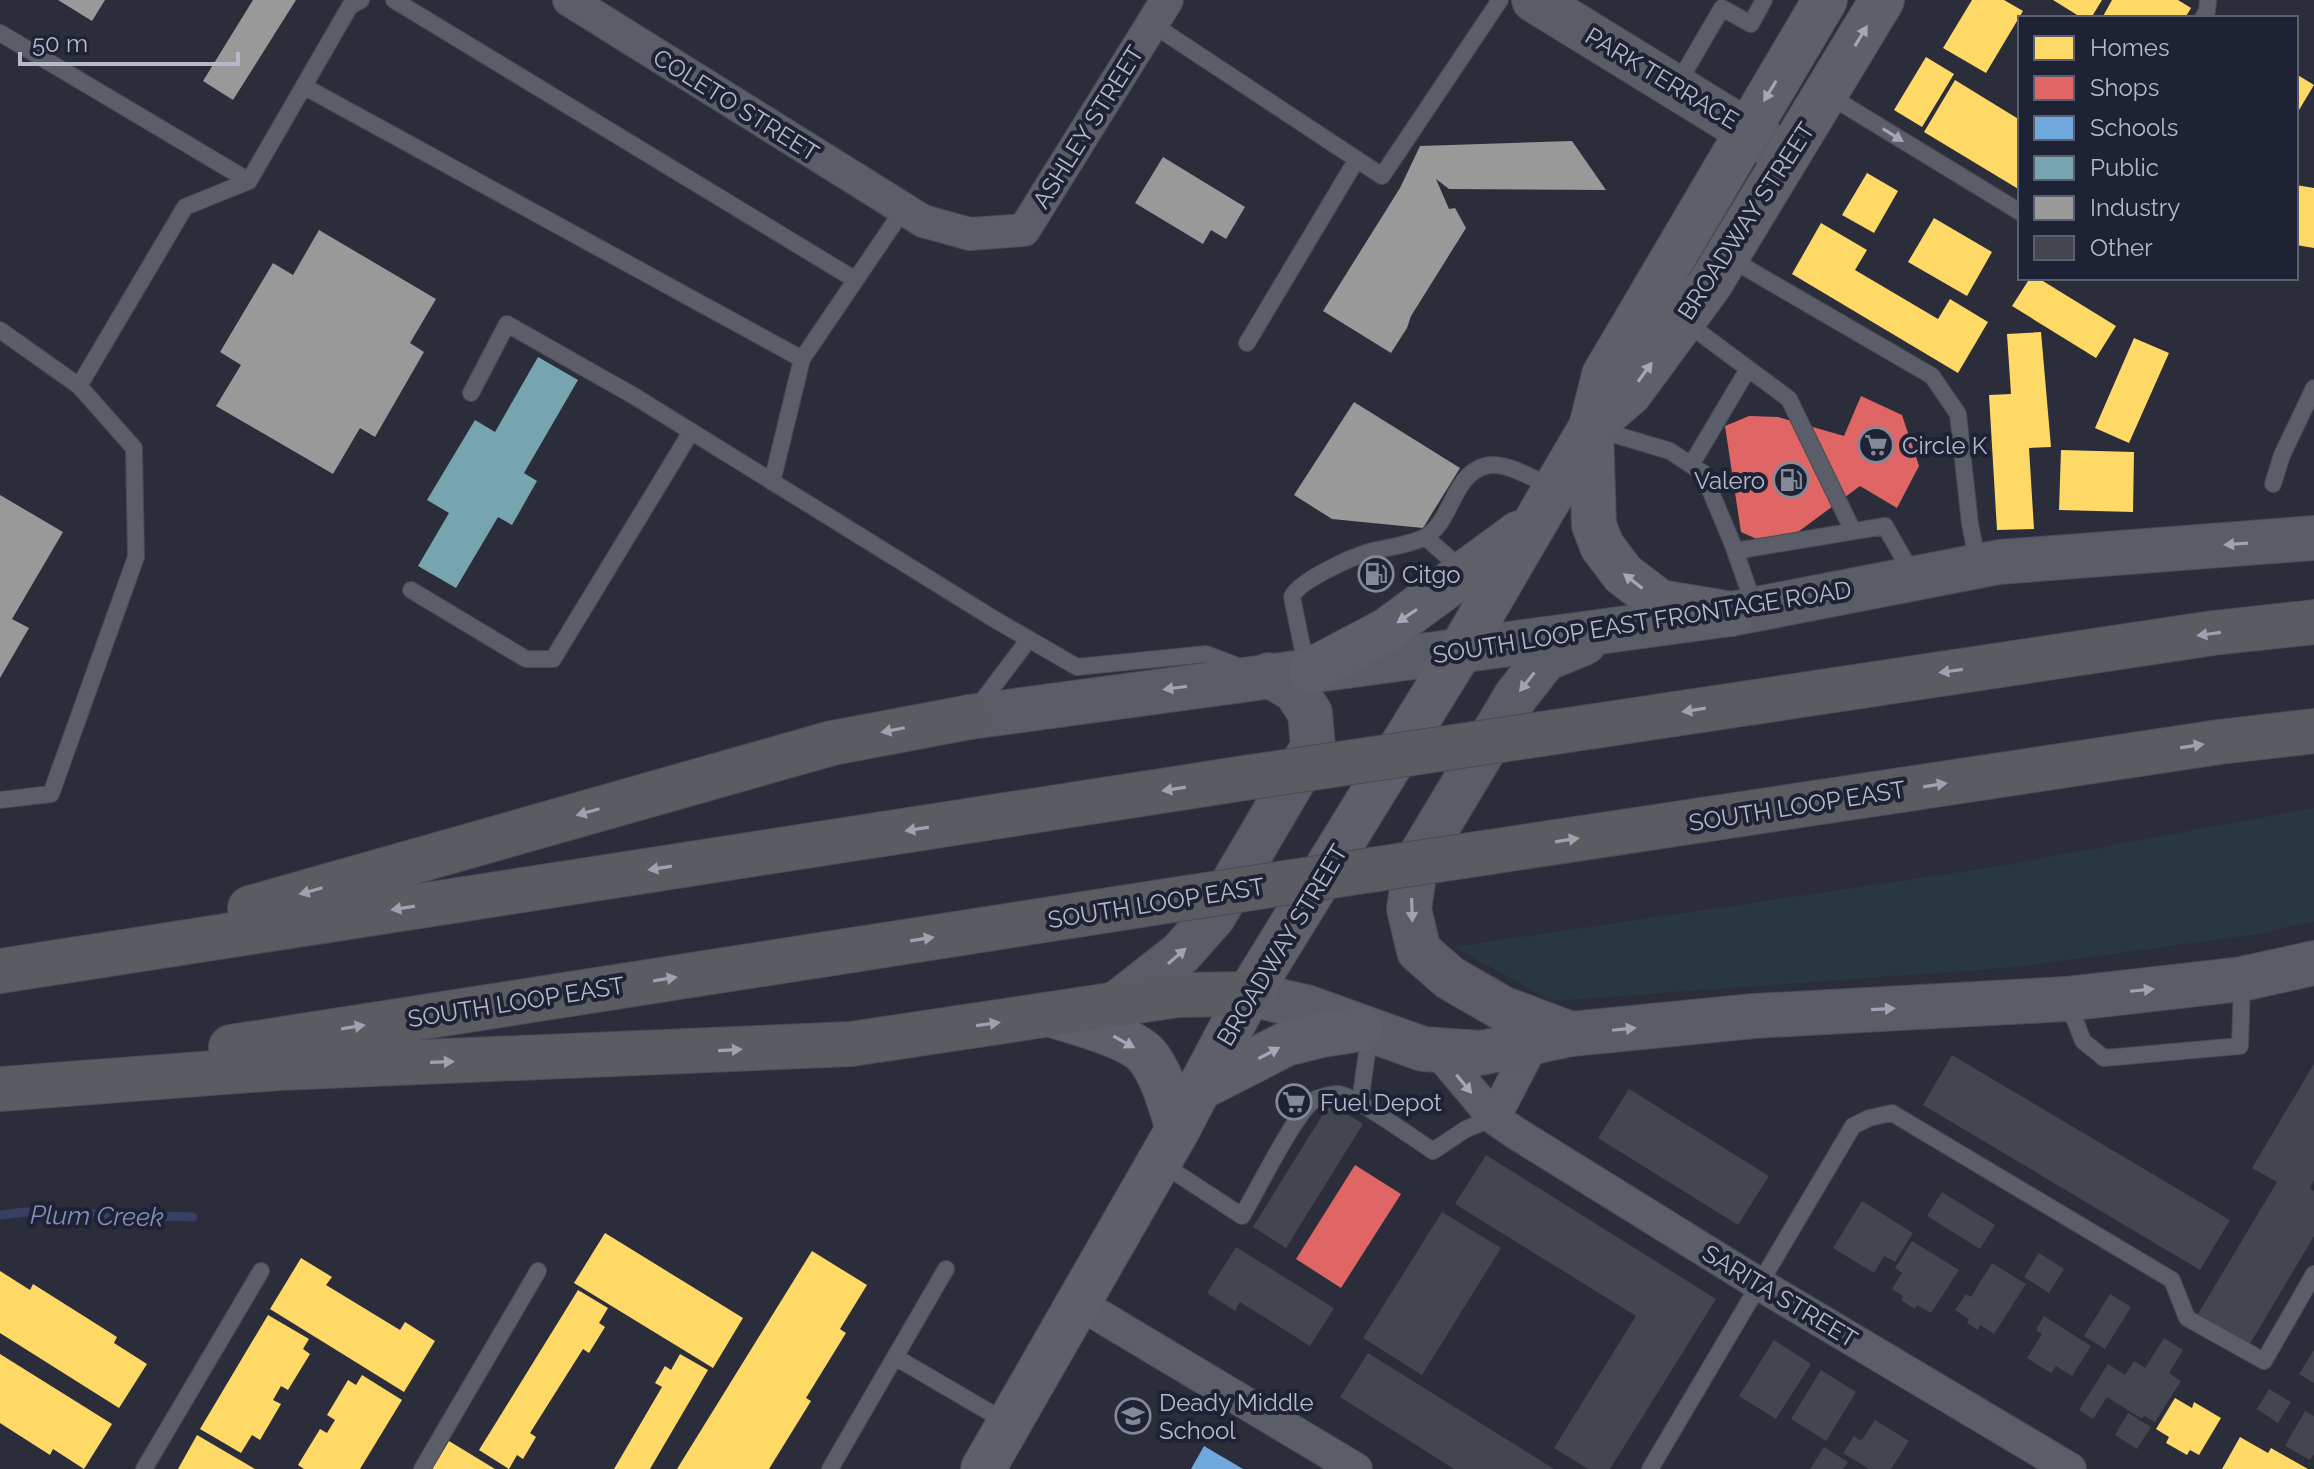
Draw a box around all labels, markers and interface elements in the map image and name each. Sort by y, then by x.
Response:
scale bar [20,16,238,66]
legend [2018,16,2298,280]
street label: PARK TERRACE [1580,21,1744,135]
one-way arrow [1854,25,1868,47]
text: 50 m [32,29,88,58]
text: Homes [2090,33,2170,62]
street label: ASHLEY STREET [1026,40,1150,214]
street label: COLETO STREET [648,42,824,168]
text: Shops [2090,73,2159,102]
one-way arrow [1763,80,1777,102]
text: Schools [2090,113,2178,142]
street label: BROADWAY STREET [1671,117,1821,325]
one-way arrow [1882,128,1904,142]
text: Public [2090,153,2159,182]
text: Industry [2090,193,2180,222]
text: Other [2090,233,2153,262]
one-way arrow [1637,362,1653,382]
supermarket icon: Circle K [1857,426,1895,464]
place label: Circle K [1902,431,1988,460]
fuel station icon: Valero [1772,461,1810,499]
place label: Valero [1694,466,1765,495]
one-way arrow [2223,537,2248,550]
fuel station icon: Citgo [1357,555,1395,593]
place label: Citgo [1402,560,1461,589]
one-way arrow [1623,574,1643,590]
street label: SOUTH LOOP EAST FRONTAGE ROAD [1431,575,1853,669]
one-way arrow [1396,608,1418,623]
one-way arrow [2196,628,2221,641]
one-way arrow [1938,666,1963,678]
one-way arrow [1520,671,1536,692]
one-way arrow [1162,682,1187,695]
one-way arrow [1681,704,1706,717]
one-way arrow [881,725,906,737]
one-way arrow [2180,739,2205,752]
street label: SOUTH LOOP EAST [1687,775,1908,837]
one-way arrow [1923,778,1948,791]
one-way arrow [1161,783,1186,796]
one-way arrow [576,806,600,819]
one-way arrow [904,823,929,836]
one-way arrow [1555,833,1580,846]
street label: BROADWAY STREET [1210,839,1354,1051]
one-way arrow [647,862,672,875]
street label: SOUTH LOOP EAST [1046,872,1267,934]
one-way arrow [299,885,323,898]
one-way arrow [1406,897,1419,922]
one-way arrow [390,902,415,915]
one-way arrow [910,932,935,945]
one-way arrow [1167,947,1186,965]
street label: SOUTH LOOP EAST [406,971,627,1033]
one-way arrow [653,972,678,985]
one-way arrow [2130,984,2155,997]
one-way arrow [1871,1002,1896,1015]
one-way arrow [976,1017,1001,1030]
one-way arrow [341,1020,366,1033]
one-way arrow [1612,1022,1637,1035]
one-way arrow [1112,1035,1135,1049]
one-way arrow [718,1043,743,1056]
one-way arrow [1258,1047,1281,1060]
one-way arrow [430,1055,455,1068]
one-way arrow [1455,1074,1472,1094]
supermarket icon: Fuel Depot [1275,1083,1313,1121]
place label: Fuel Depot [1320,1088,1442,1117]
water label: Plum Creek [30,1200,164,1232]
street label: SARITA STREET [1697,1238,1863,1354]
place label: Deady Middle School [1159,1388,1314,1445]
school or university icon: Deady Middle School [1114,1397,1152,1435]

